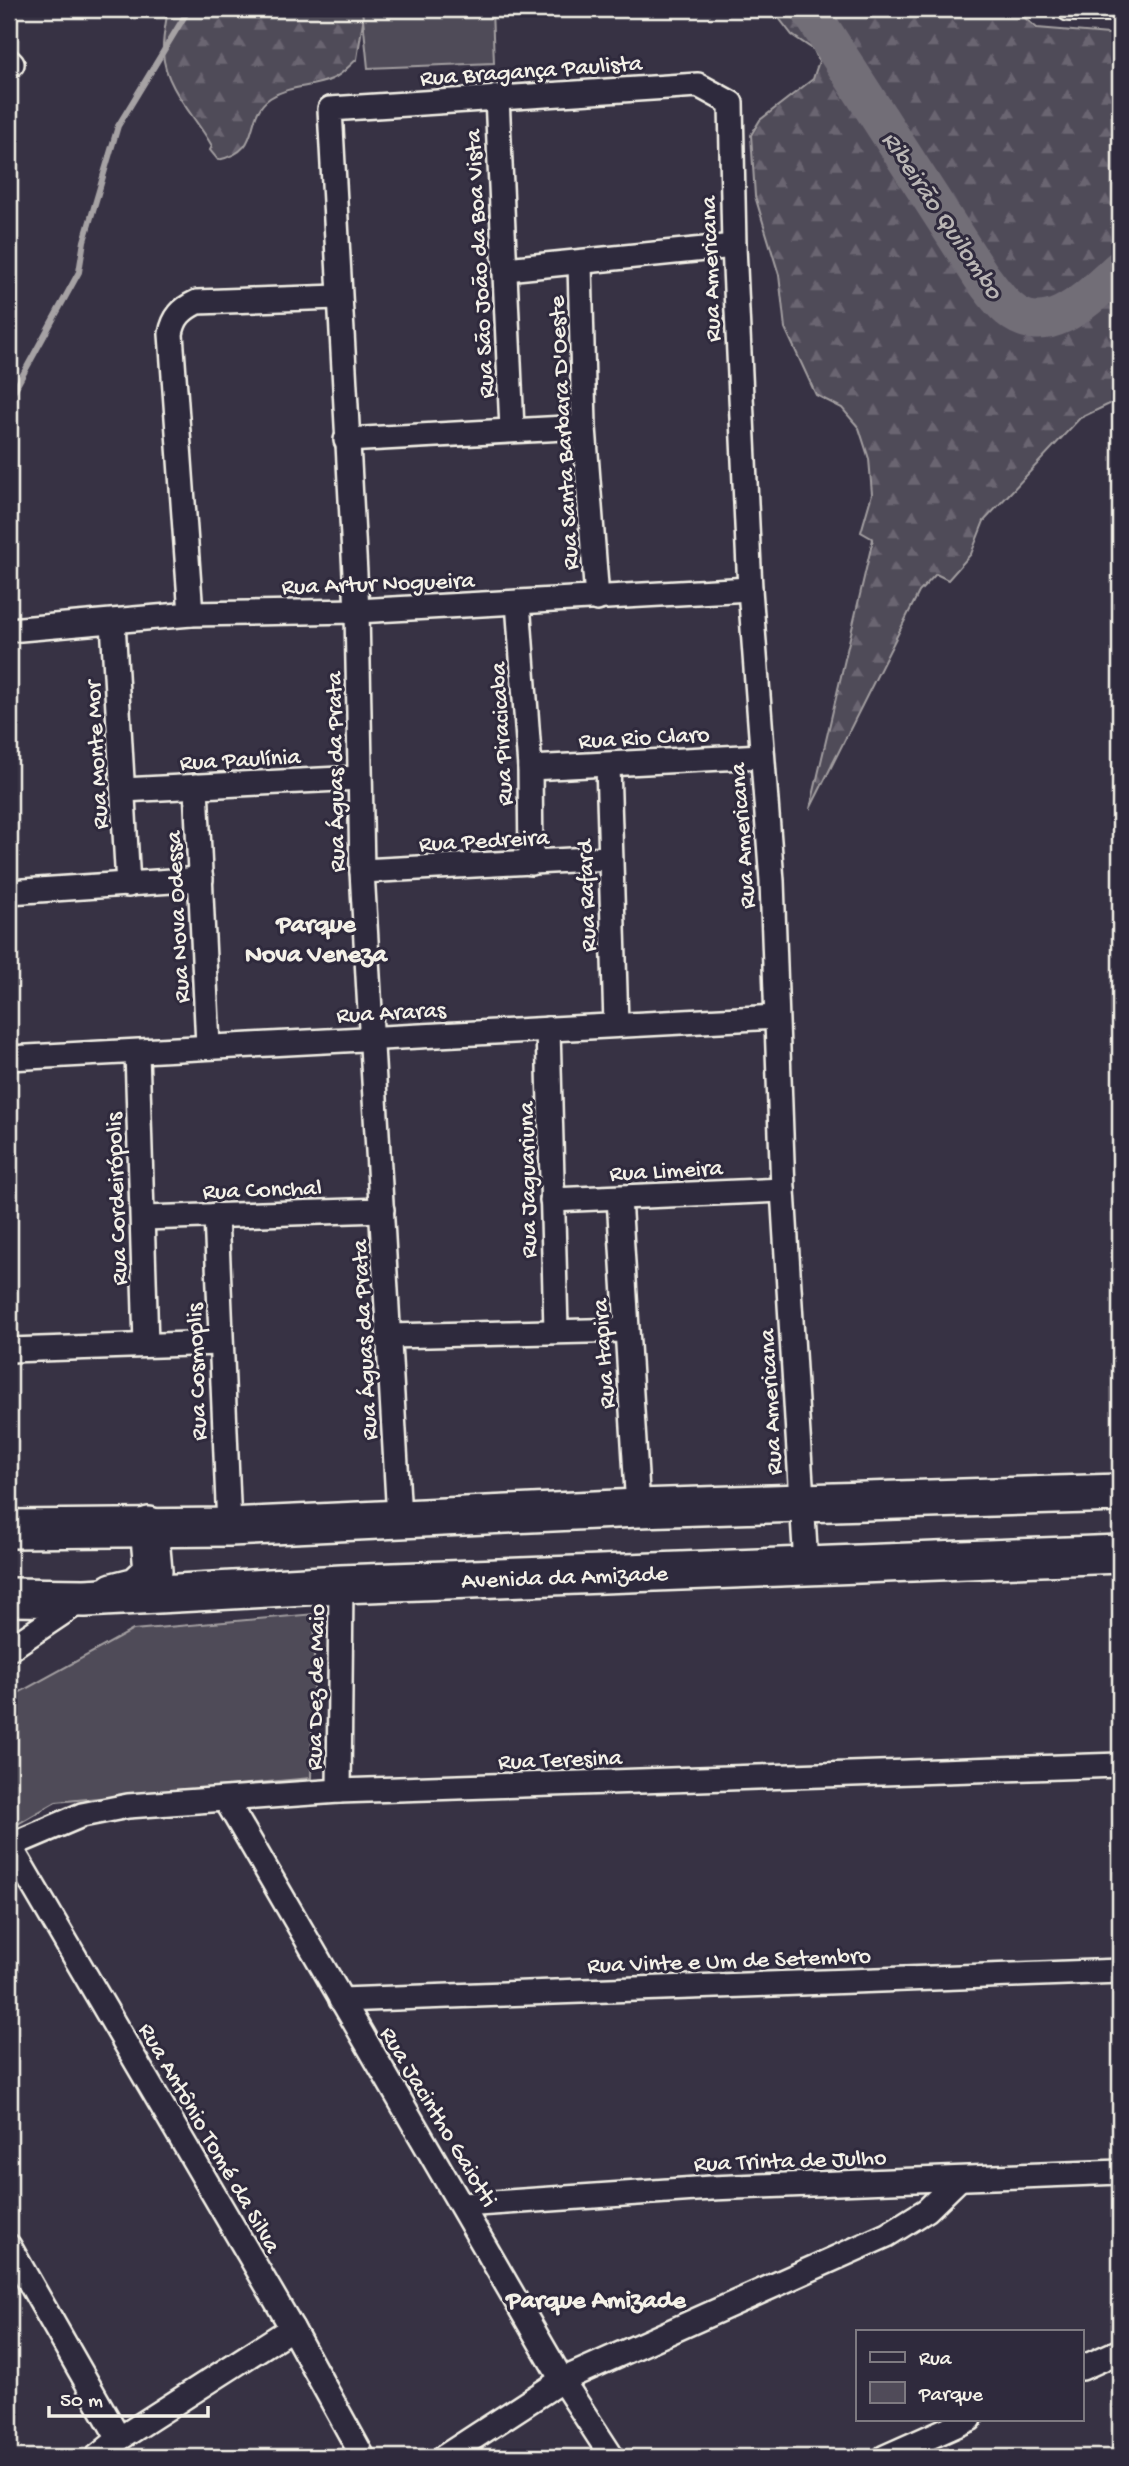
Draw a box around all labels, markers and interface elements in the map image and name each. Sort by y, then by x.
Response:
street label: Rua Bragança Paulista [419,50,644,95]
water label: Ribeirão Quilombo [873,127,1009,307]
street label: Rua São João da Boa Vista [460,128,503,399]
street label: Rua Americana [695,195,730,343]
street label: Rua Santa Barbara D'Oeste [544,294,587,571]
street label: Rua Artur Nogueira [281,568,476,603]
street label: Rua Piracicaba [485,661,522,806]
street label: Rua Águas da Prata [321,671,354,873]
street label: Rua Monte Mor [80,677,117,830]
street label: Rua Rio Claro [578,722,711,757]
street label: Rua Paulínia [179,744,302,779]
street label: Rua Americana [725,761,764,910]
street label: Rua Pedreira [418,825,551,860]
street label: Rua Nova Odessa [160,829,198,1004]
street label: Rua Rafard [572,837,605,952]
district label: Parque Nova Veneza [245,911,389,972]
street label: Rua Araras [336,997,448,1032]
street label: Rua Jaguariuna [514,1101,545,1259]
street label: Rua Cordeirópolis [101,1111,136,1286]
street label: Rua Limeira [609,1155,724,1190]
street label: Rua Conchal [202,1175,322,1208]
street label: Rua Águas da Prata [347,1238,386,1441]
street label: Rua Itapira [587,1297,624,1410]
street label: Rua Cosmoplis [182,1301,215,1441]
street label: Rua Americana [754,1327,791,1476]
street label: Avenida da Amizade [461,1560,669,1597]
street label: Rua Dez de Maio [302,1603,333,1771]
street label: Rua Teresina [498,1745,623,1778]
street label: Rua Vinte e Um de Setembro [587,1943,871,1982]
street label: Rua Antônio Tomé da Silva [130,2019,286,2260]
street label: Rua Jacintho Gaiotti [372,2022,502,2213]
street label: Rua Trinta de Julho [693,2145,887,2180]
district label: Parque Amizade [504,2287,687,2318]
legend [856,2330,1084,2420]
text: Rua [919,2348,953,2373]
scale bar [49,2375,208,2419]
text: Parque [918,2384,984,2409]
text: 50 m [60,2390,103,2415]

